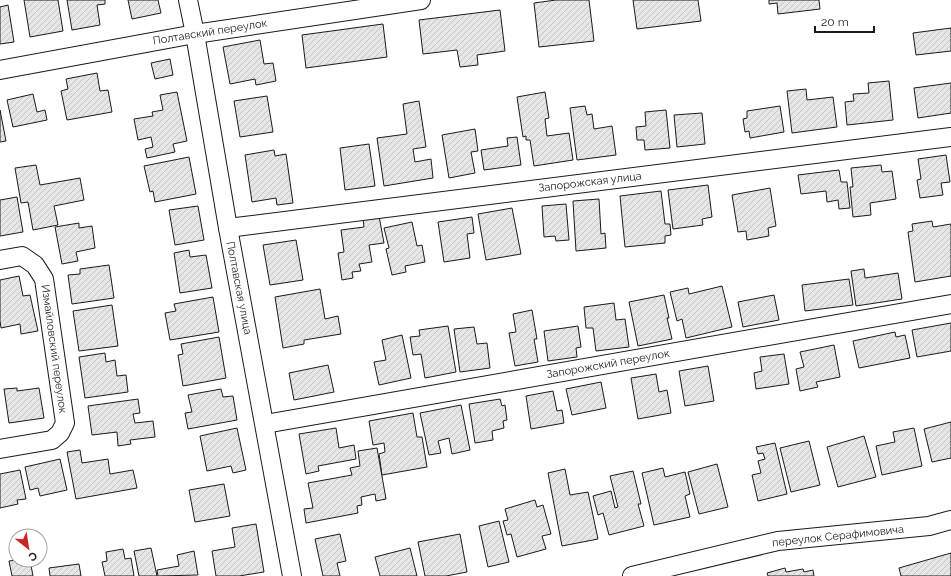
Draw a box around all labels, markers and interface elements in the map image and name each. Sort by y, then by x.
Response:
scale bar [815,8,874,34]
text: 20 m [821,15,849,29]
street label: Полтавский переулок [152,16,268,47]
street label: Запорожская улица [538,169,642,195]
street label: Полтавская улица [224,240,254,336]
street label: Измайловский переулок [38,284,70,415]
street label: Запорожский переулок [545,347,671,381]
street label: переулок Серафимовича [771,523,905,549]
north arrow [8,528,48,568]
text: С [26,549,39,564]

